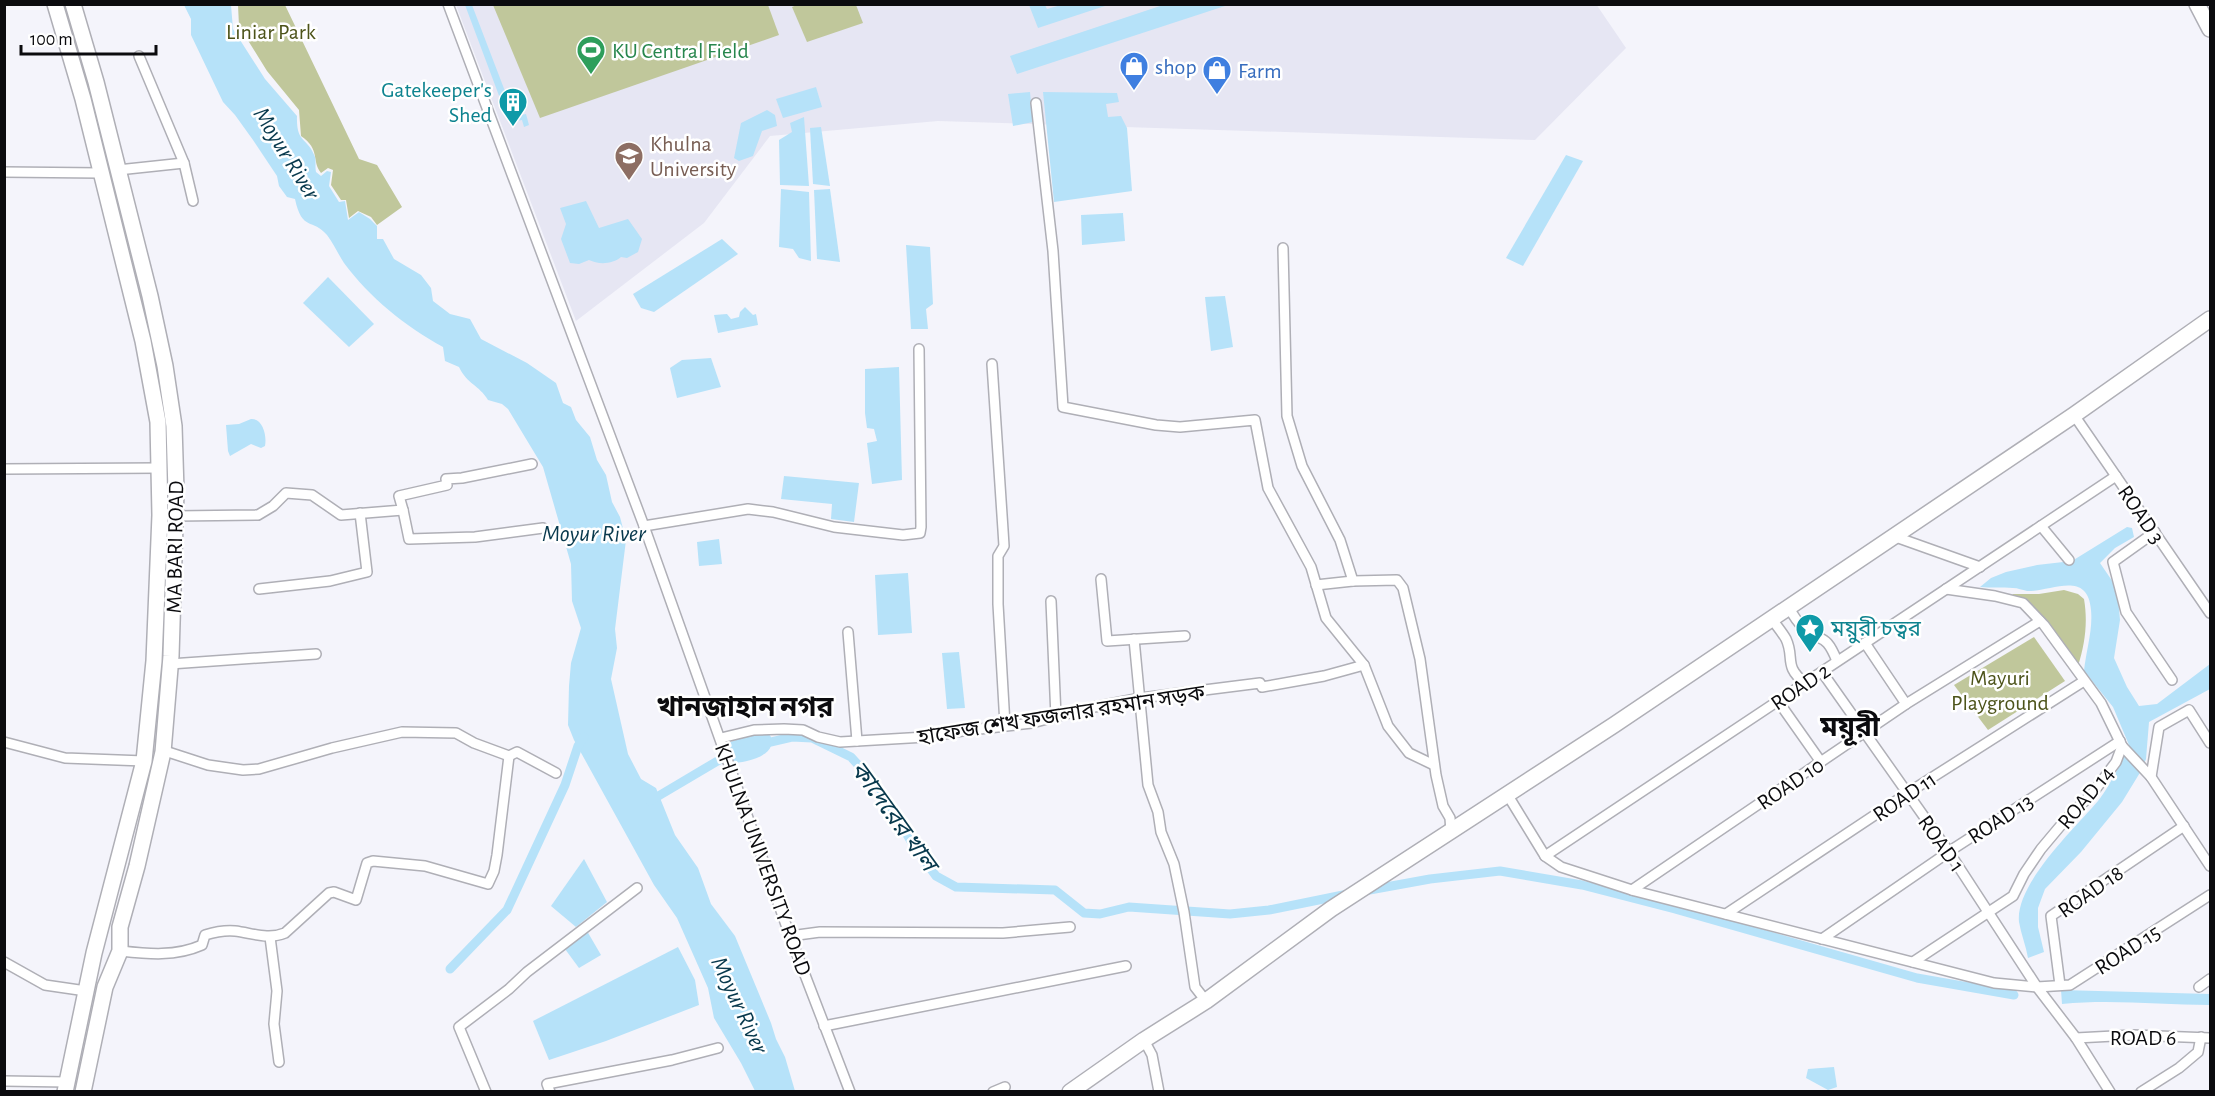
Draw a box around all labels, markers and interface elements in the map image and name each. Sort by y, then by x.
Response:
scale bar [21,18,156,56]
park label: Liniar Park [226,21,316,43]
text: 100 m [30,31,73,49]
sports icon: KU Central Field [575,34,607,76]
place label: KU Central Field [612,40,749,62]
shop icon: shop [1118,50,1150,92]
shop icon: Farm [1201,54,1233,96]
place label: shop [1155,56,1197,78]
place label: Farm [1238,60,1282,82]
place label: Gatekeeper's Shed [381,79,492,126]
building icon: Gatekeeper's Shed [497,86,529,128]
water label: Moyur River [248,103,324,205]
place label: Khulna University [650,133,737,180]
school or university icon: Khulna University [613,140,645,182]
street label: MA BARI ROAD [163,481,187,613]
street label: ROAD 3 [2114,481,2169,548]
water label: Moyur River [542,522,647,546]
place icon: ময়ুরী চত্বর [1794,612,1826,654]
place label: ময়ুরী চত্বর [1830,616,1922,644]
street label: ROAD 2 [1767,659,1834,714]
park label: Mayuri Playground [1951,667,2049,714]
street label: হাফেজ শেখ ফজলার রহমান সড়ক [915,681,1207,749]
district label: খানজাহান নগর [657,694,835,722]
district label: ময়ূরী [1819,710,1881,746]
street label: KHULNA UNIVERSITY ROAD [711,740,815,978]
street label: ROAD 10 [1753,754,1828,814]
water label: কাদেরের খাল [846,758,943,879]
street label: ROAD 14 [2053,762,2118,833]
street label: ROAD 11 [1869,768,1940,826]
street label: ROAD 13 [1964,790,2037,848]
street label: ROAD 1 [1914,811,1968,876]
street label: ROAD 18 [2054,862,2127,922]
street label: ROAD 15 [2091,921,2164,979]
water label: Moyur River [706,953,772,1059]
street label: ROAD 6 [2110,1027,2176,1049]

